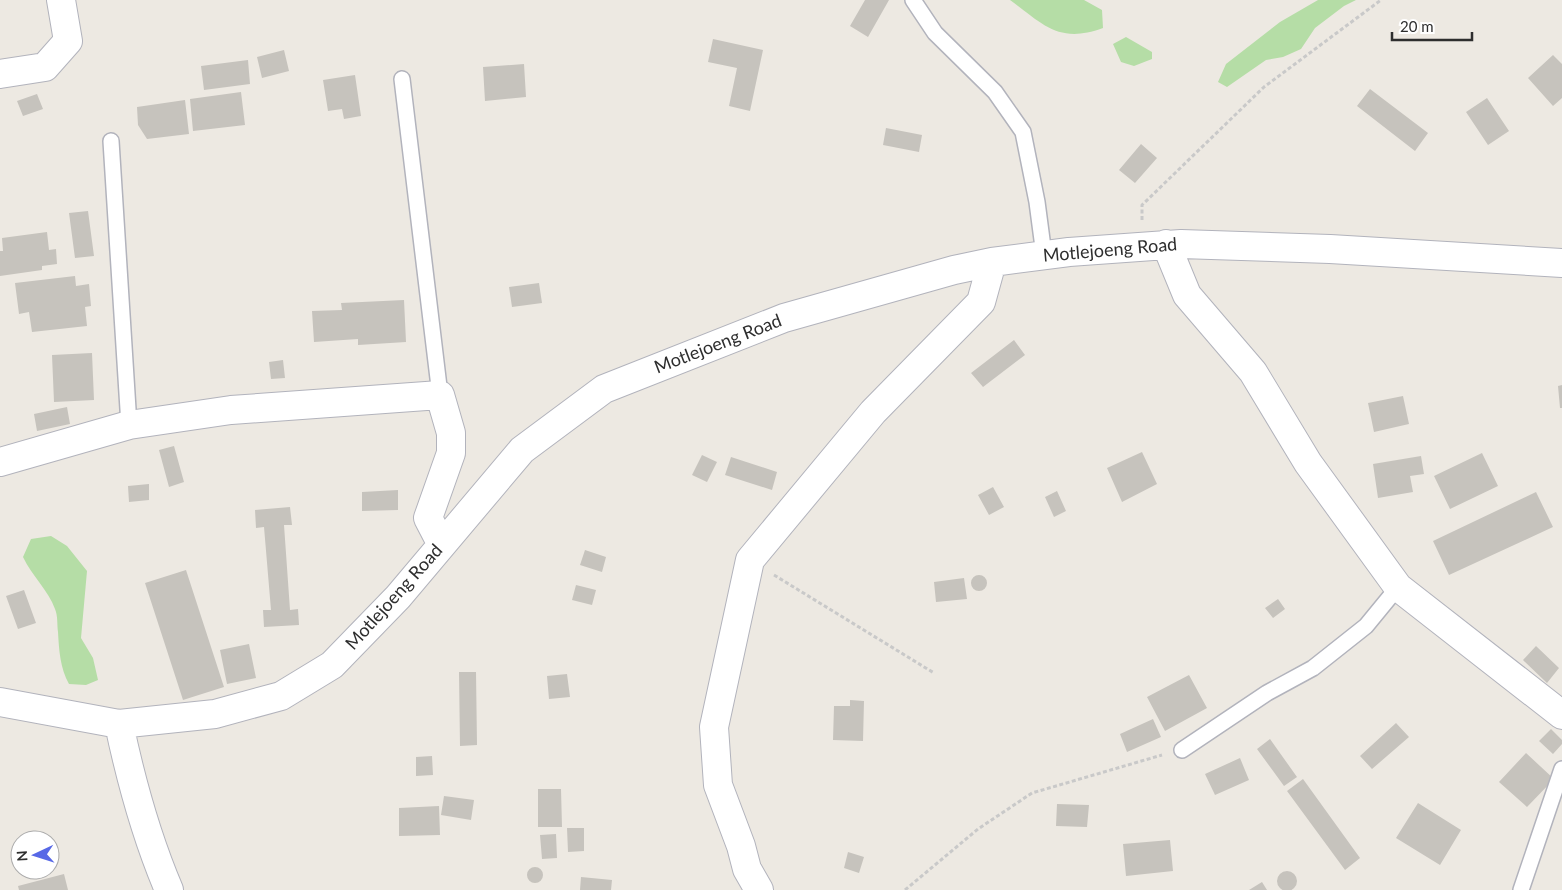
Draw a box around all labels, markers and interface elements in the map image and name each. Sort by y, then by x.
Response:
scale bar [1392,10,1472,42]
text: 20 m [1400,17,1434,35]
street label: Motlejoeng Road [1042,232,1178,266]
street label: Motlejoeng Road [651,309,784,377]
street label: Motlejoeng Road [340,539,446,654]
north arrow [10,830,60,880]
text: N [13,850,30,862]

